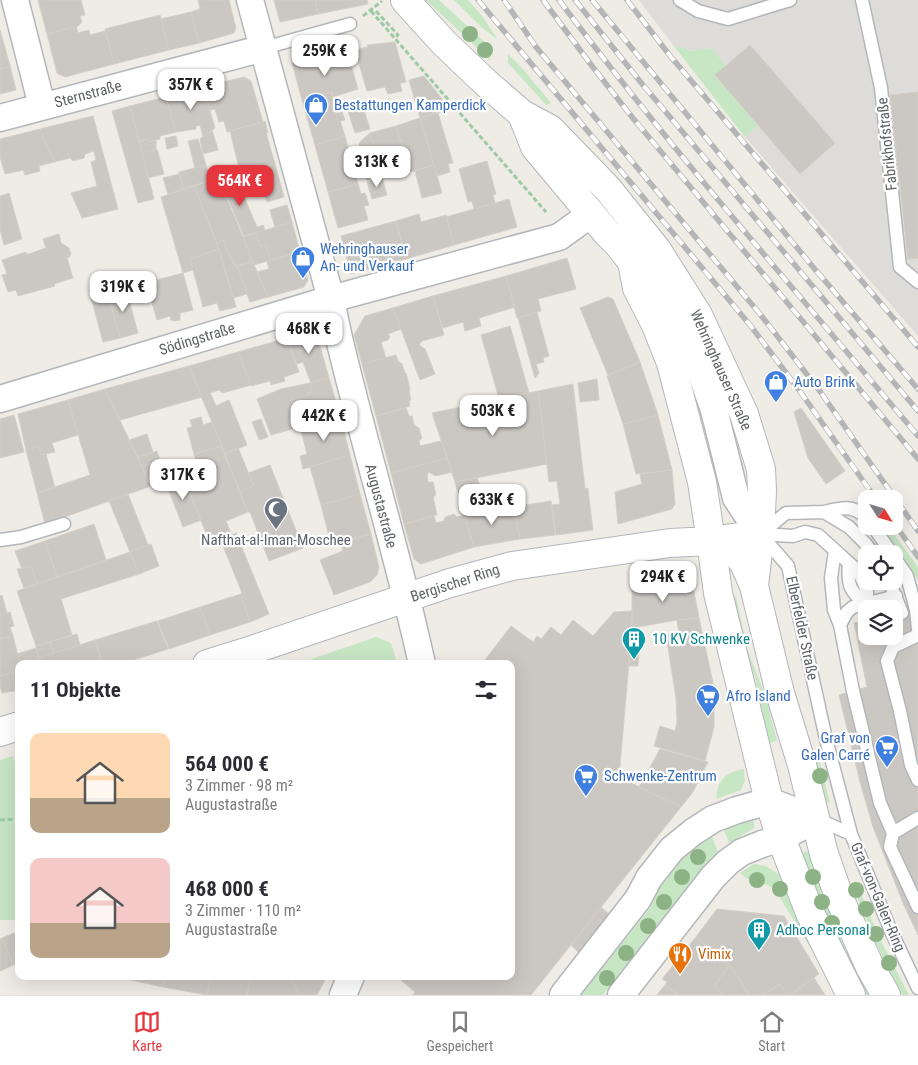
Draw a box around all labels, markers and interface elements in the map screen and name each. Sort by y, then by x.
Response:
pin: 259K € [284,34,366,77]
text: 259K € [303,41,347,60]
pin: 357K € [150,68,232,111]
text: 357K € [169,75,213,94]
street label: Sternstraße [52,76,124,112]
shop icon: Bestattungen Kamperdick [303,92,329,126]
place label: Bestattungen Kamperdick [334,96,487,114]
street label: Fabrikhofstraße [873,97,901,191]
pin: 313K € [336,146,418,188]
text: 313K € [355,152,399,171]
pin: 564K € [199,164,281,207]
text: 564K € [218,171,262,190]
place label: Wehringhauser An- und Verkauf [320,240,414,275]
shop icon: Wehringhauser An- und Verkauf [290,245,316,279]
pin: 319K € [82,270,164,313]
text: 319K € [101,277,145,296]
street label: Wehringhauser Straße [686,307,756,433]
pin: 468K € [268,312,350,355]
street label: Södingstraße [157,319,237,359]
text: 468K € [287,319,331,338]
shop icon: Auto Brink [763,369,789,403]
place label: Auto Brink [794,373,856,391]
pin: 503K € [452,394,534,437]
pin: 442K € [283,400,365,442]
text: 503K € [471,401,515,420]
text: 442K € [302,406,346,425]
pin: 317K € [142,458,224,501]
street label: Augustastraße [361,462,401,550]
text: 317K € [161,465,205,484]
pin: 633K € [451,484,533,526]
text: 633K € [470,490,514,509]
north arrow [858,490,902,535]
map controls [858,490,903,645]
mosque icon: Nafthat-al-Iman-Moschee [263,496,289,530]
place label: Nafthat-al-Iman-Moschee [201,531,351,549]
button: locate [858,545,903,590]
street label: Bergischer Ring [408,560,502,606]
pin: 294K € [622,560,704,603]
text: 294K € [641,567,685,586]
street label: Elberfelder Straße [782,574,822,682]
button: layers [858,600,903,645]
building icon: 10 KV Schwenke [621,626,647,660]
place label: 10 KV Schwenke [652,630,750,648]
icon: filters [472,676,500,704]
text: 11 Objekte [30,678,121,702]
supermarket icon: Afro Island [695,683,721,717]
place label: Afro Island [726,687,791,705]
place label: Graf von Galen Carré [801,729,870,764]
supermarket icon: Graf von Galen Carré [874,734,900,768]
text: 564 000 € [185,752,269,776]
icon: home [70,753,130,813]
supermarket icon: Schwenke-Zentrum [573,763,599,797]
place label: Schwenke-Zentrum [604,767,717,785]
text: 3 Zimmer · 98 m² [185,776,293,795]
text: Augustastraße [185,795,277,814]
street label: Graf-von-Galen-Ring [847,840,909,954]
text: 468 000 € [185,877,269,901]
icon: home [70,878,130,938]
text: 3 Zimmer · 110 m² [185,901,301,920]
building icon: Adhoc Personal [746,917,772,951]
text: Augustastraße [185,920,277,939]
place label: Adhoc Personal [776,921,869,939]
restaurant icon: Vimix [667,941,693,975]
place label: Vimix [698,945,732,963]
tab: Karte [132,1008,162,1054]
tab: Gespeichert [427,1008,493,1054]
tab: Start [758,1008,786,1054]

